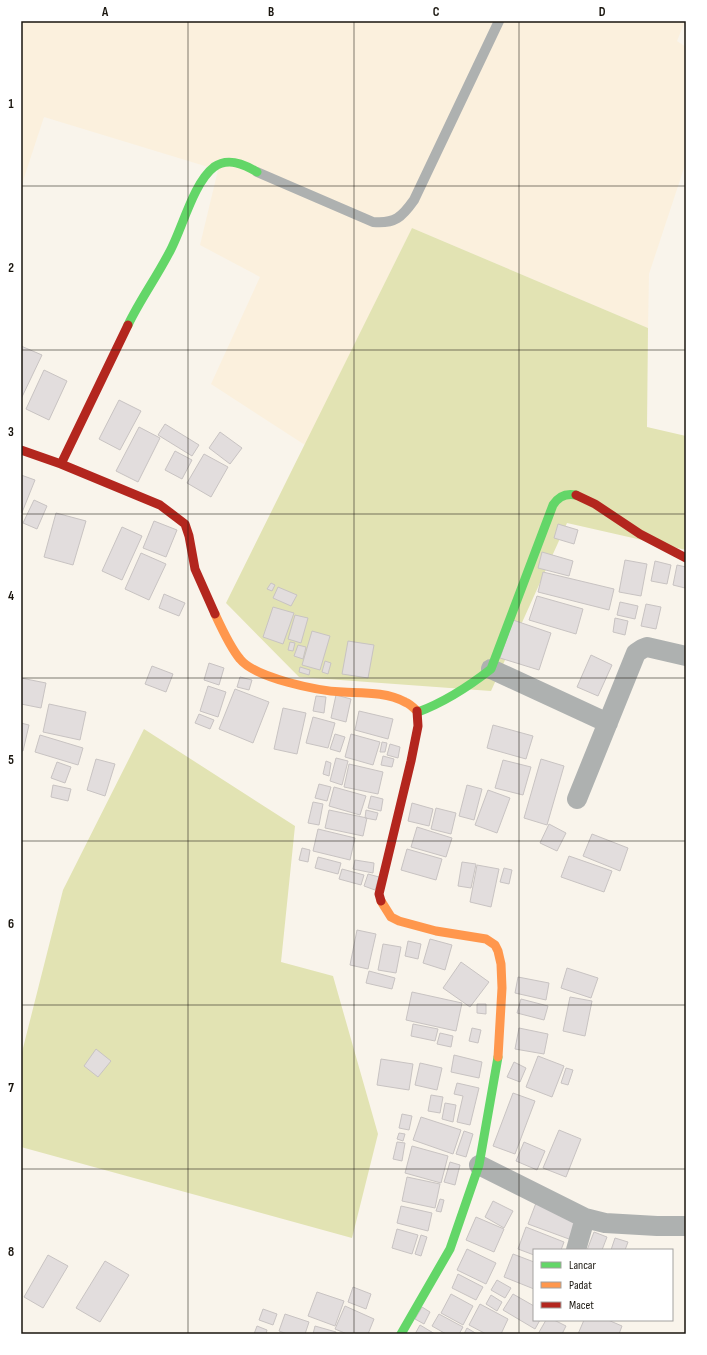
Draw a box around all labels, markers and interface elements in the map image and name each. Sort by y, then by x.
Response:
text: A [101,4,109,20]
text: B [268,4,274,20]
text: C [433,4,440,20]
text: D [599,4,606,20]
text: 1 [8,96,14,112]
text: 2 [8,260,14,276]
text: 3 [8,424,14,440]
text: 4 [8,588,14,604]
text: 5 [8,752,14,768]
text: 6 [8,916,14,932]
text: 7 [8,1080,14,1096]
text: 8 [8,1244,14,1260]
legend [533,1249,673,1321]
text: Lancar [569,1258,596,1273]
text: Padat [569,1278,592,1293]
text: Macet [569,1298,594,1313]

